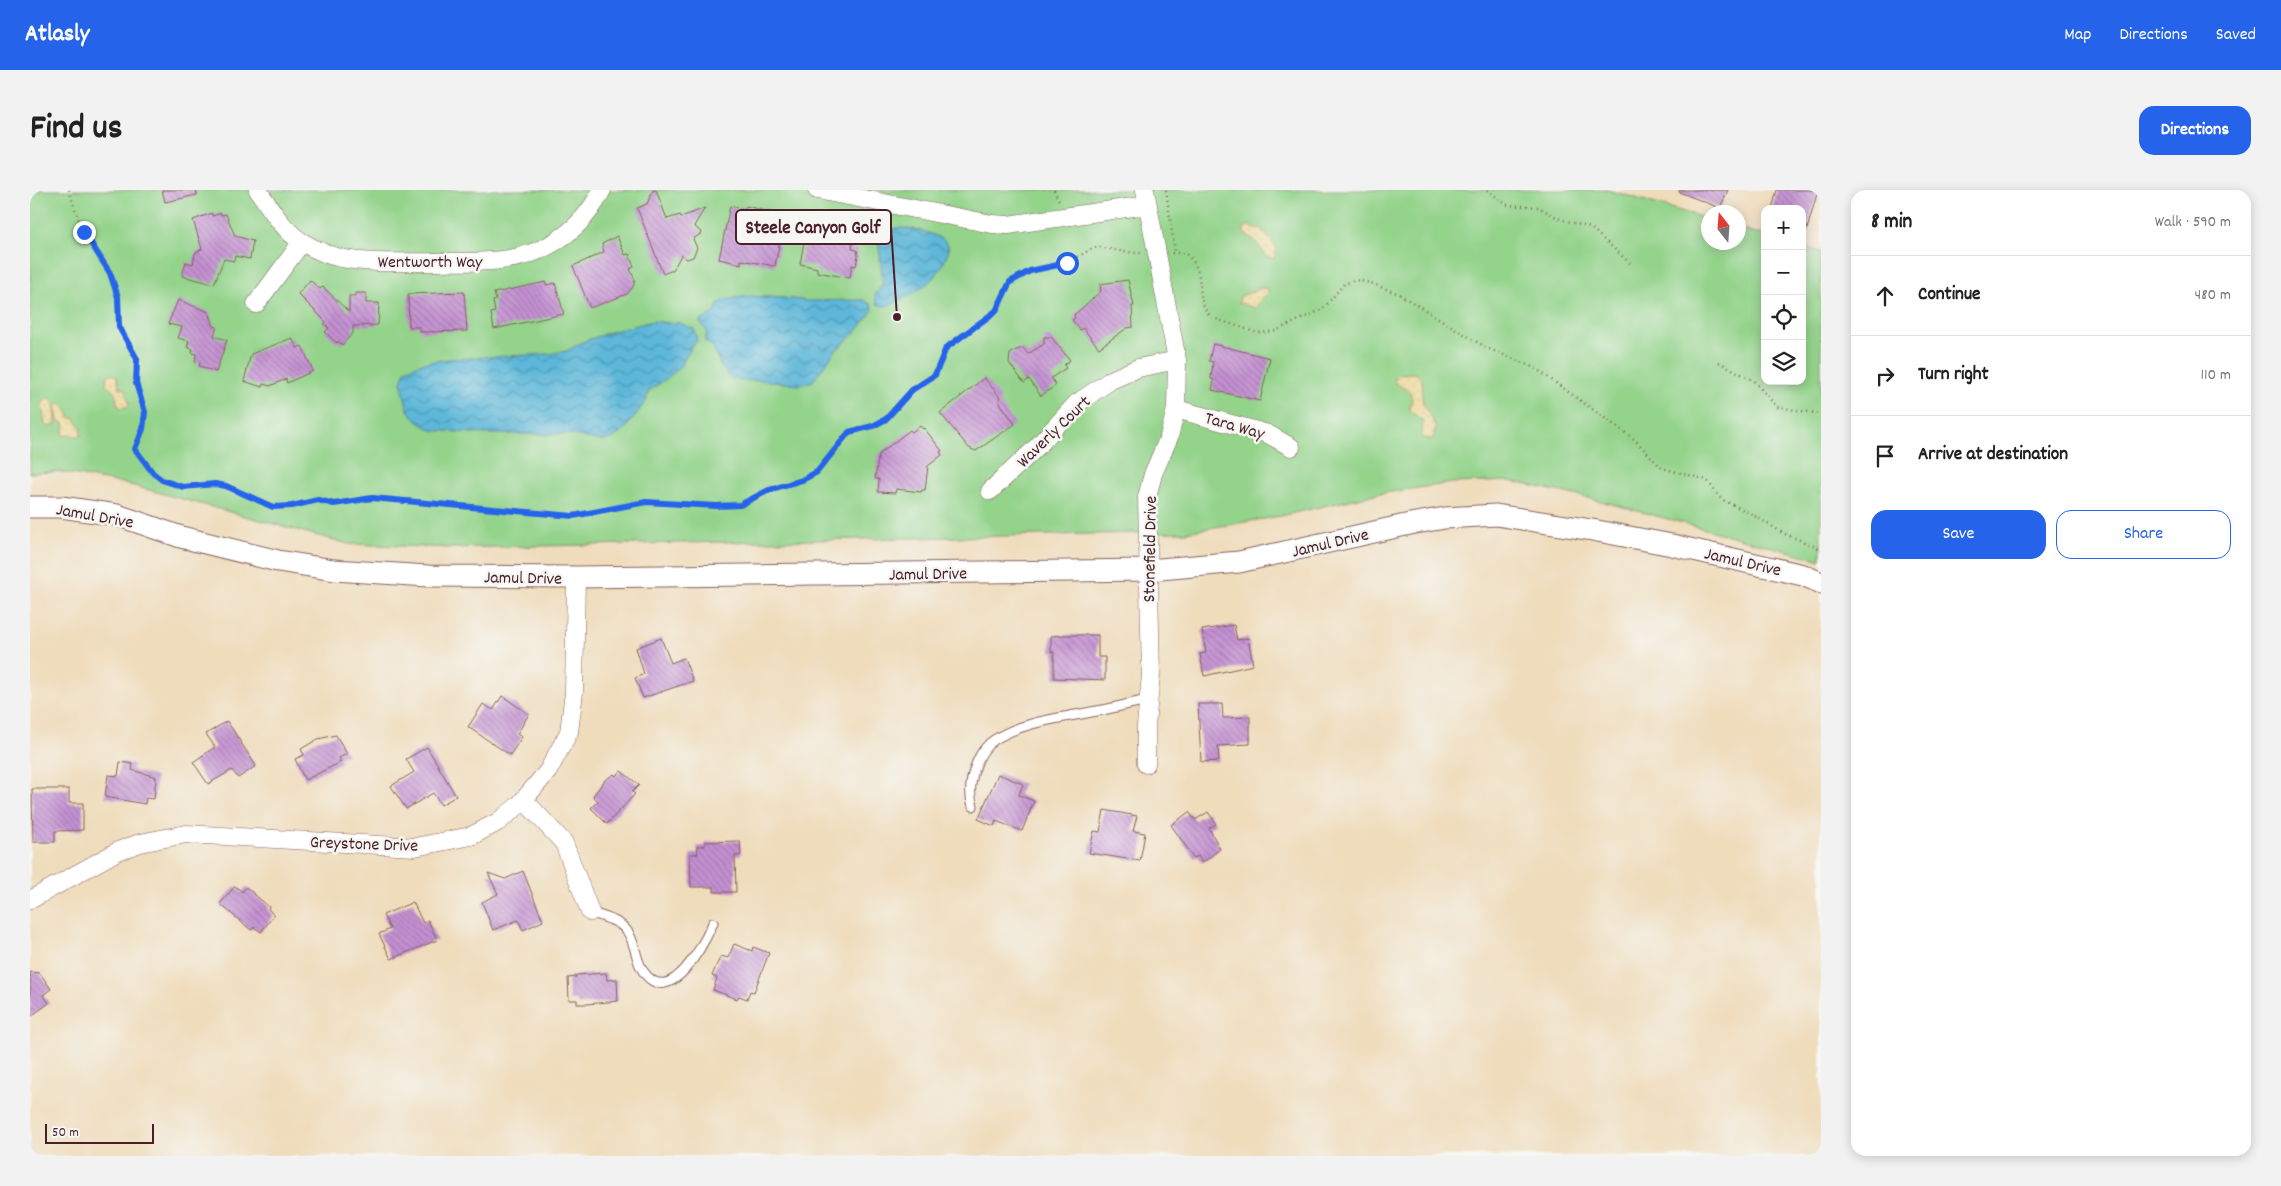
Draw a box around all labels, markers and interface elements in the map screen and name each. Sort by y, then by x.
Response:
text: Atlasly [25,18,89,52]
text: Map [2064,23,2091,48]
text: Directions [2119,23,2188,48]
text: Saved [2216,23,2256,48]
text: Find us [30,105,122,155]
button: Directions [2139,106,2251,155]
north arrow [1701,205,1746,250]
map controls [1761,205,1806,385]
button: + [1761,205,1806,250]
text: 8 min [1871,208,1912,238]
callout: Steele Canyon Golf [736,210,891,244]
text: Walk · 590 m [2155,211,2231,234]
text: Steele Canyon Golf [746,216,882,243]
route end [73,221,96,244]
button: − [1761,250,1806,295]
street label: Wentworth Way [378,251,483,276]
route start [1056,252,1079,275]
icon: ahead [1871,282,1899,310]
text: Continue [1918,282,1980,309]
text: 480 m [2195,284,2231,307]
button: locate [1761,295,1806,340]
button: layers [1761,340,1806,385]
icon: right [1871,362,1899,390]
text: Turn right [1918,362,1989,389]
text: 110 m [2201,364,2231,387]
street label: Waverly Court [1012,391,1098,475]
street label: Tara Way [1202,407,1268,448]
icon: arrive [1871,442,1899,470]
text: Arrive at destination [1918,442,2068,469]
street label: Stonefield Drive [1138,495,1165,603]
street label: Jamul Drive [54,498,135,537]
button: Save [1871,510,2046,559]
button: Share [2056,510,2231,559]
street label: Jamul Drive [1290,523,1372,565]
street label: Jamul Drive [1702,542,1783,584]
street label: Jamul Drive [889,562,967,589]
street label: Jamul Drive [484,566,562,593]
street label: Greystone Drive [309,831,419,860]
scale bar [45,1121,154,1144]
text: 50 m [52,1123,79,1143]

